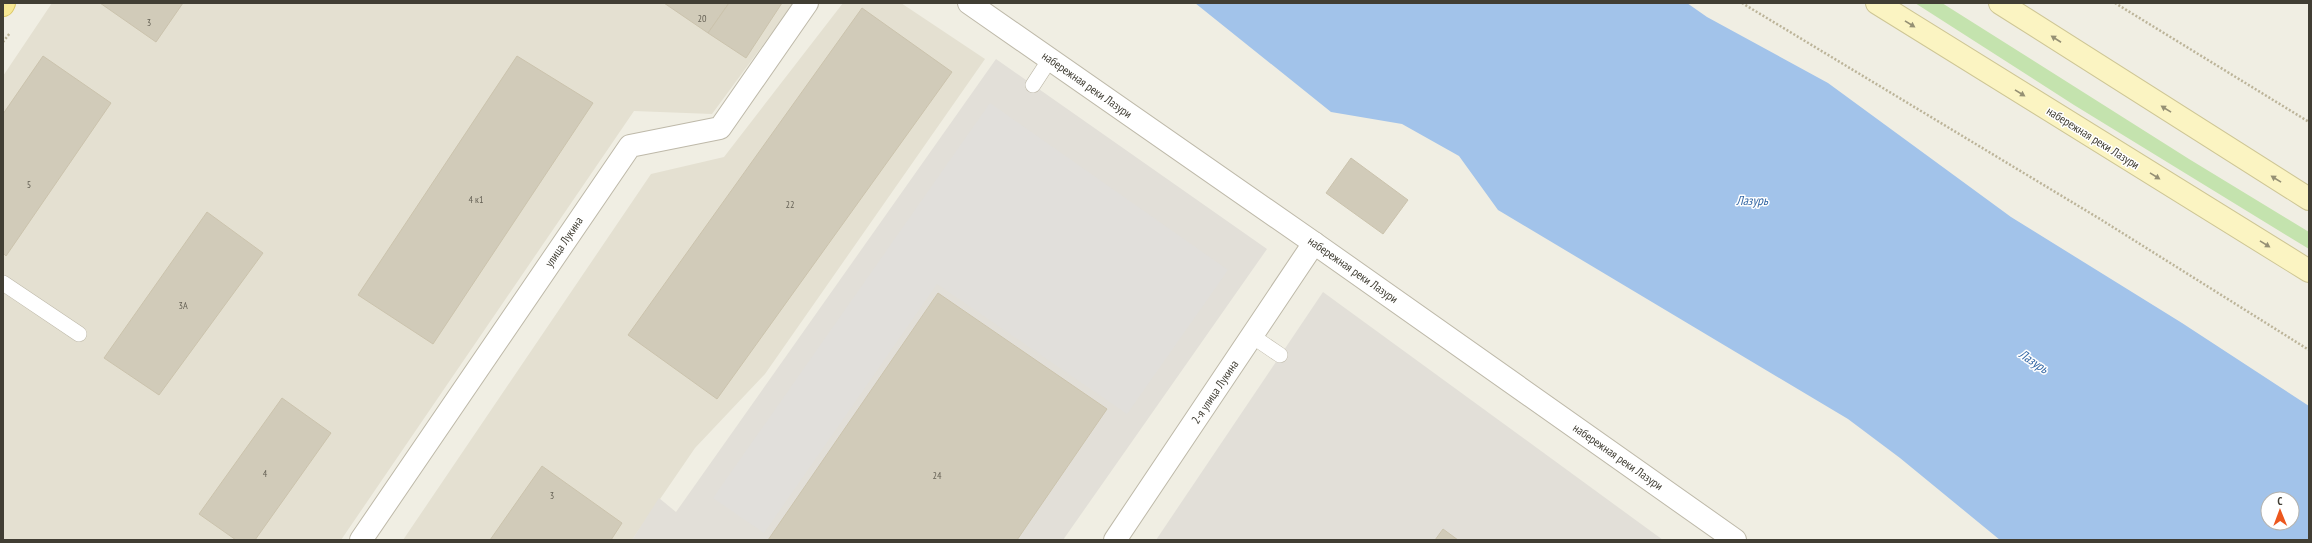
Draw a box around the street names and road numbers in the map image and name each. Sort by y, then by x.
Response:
street label: набережная реки Лазури [1039,48,1135,121]
street label: набережная реки Лазури [2044,103,2142,172]
street label: улица Лукина [541,213,586,270]
street label: набережная реки Лазури [1305,233,1401,306]
street label: 2-я улица Лукина [1188,357,1242,426]
street label: набережная реки Лазури [1570,420,1666,493]

